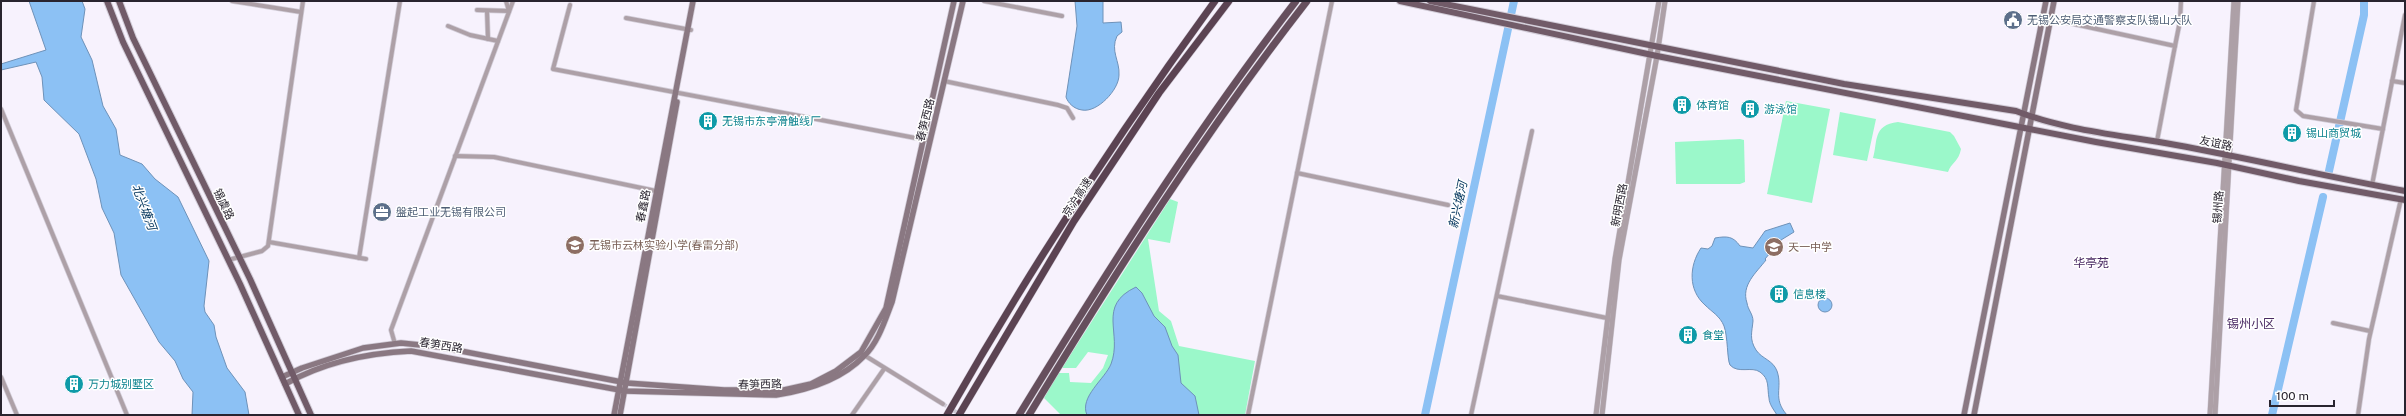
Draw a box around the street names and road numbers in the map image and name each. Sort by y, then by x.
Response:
street label: 春笋西路 [914,97,936,143]
street label: 友谊路 [2199,134,2233,152]
street label: 京沪高速 [1060,175,1094,219]
street label: 新明西路 [1609,182,1629,228]
street label: 锡虞路 [211,187,237,221]
street label: 春鑫路 [634,189,652,223]
street label: 锡州路 [2211,190,2225,224]
street label: 春笋西路 [418,336,464,354]
street label: 春笋西路 [738,378,782,390]

